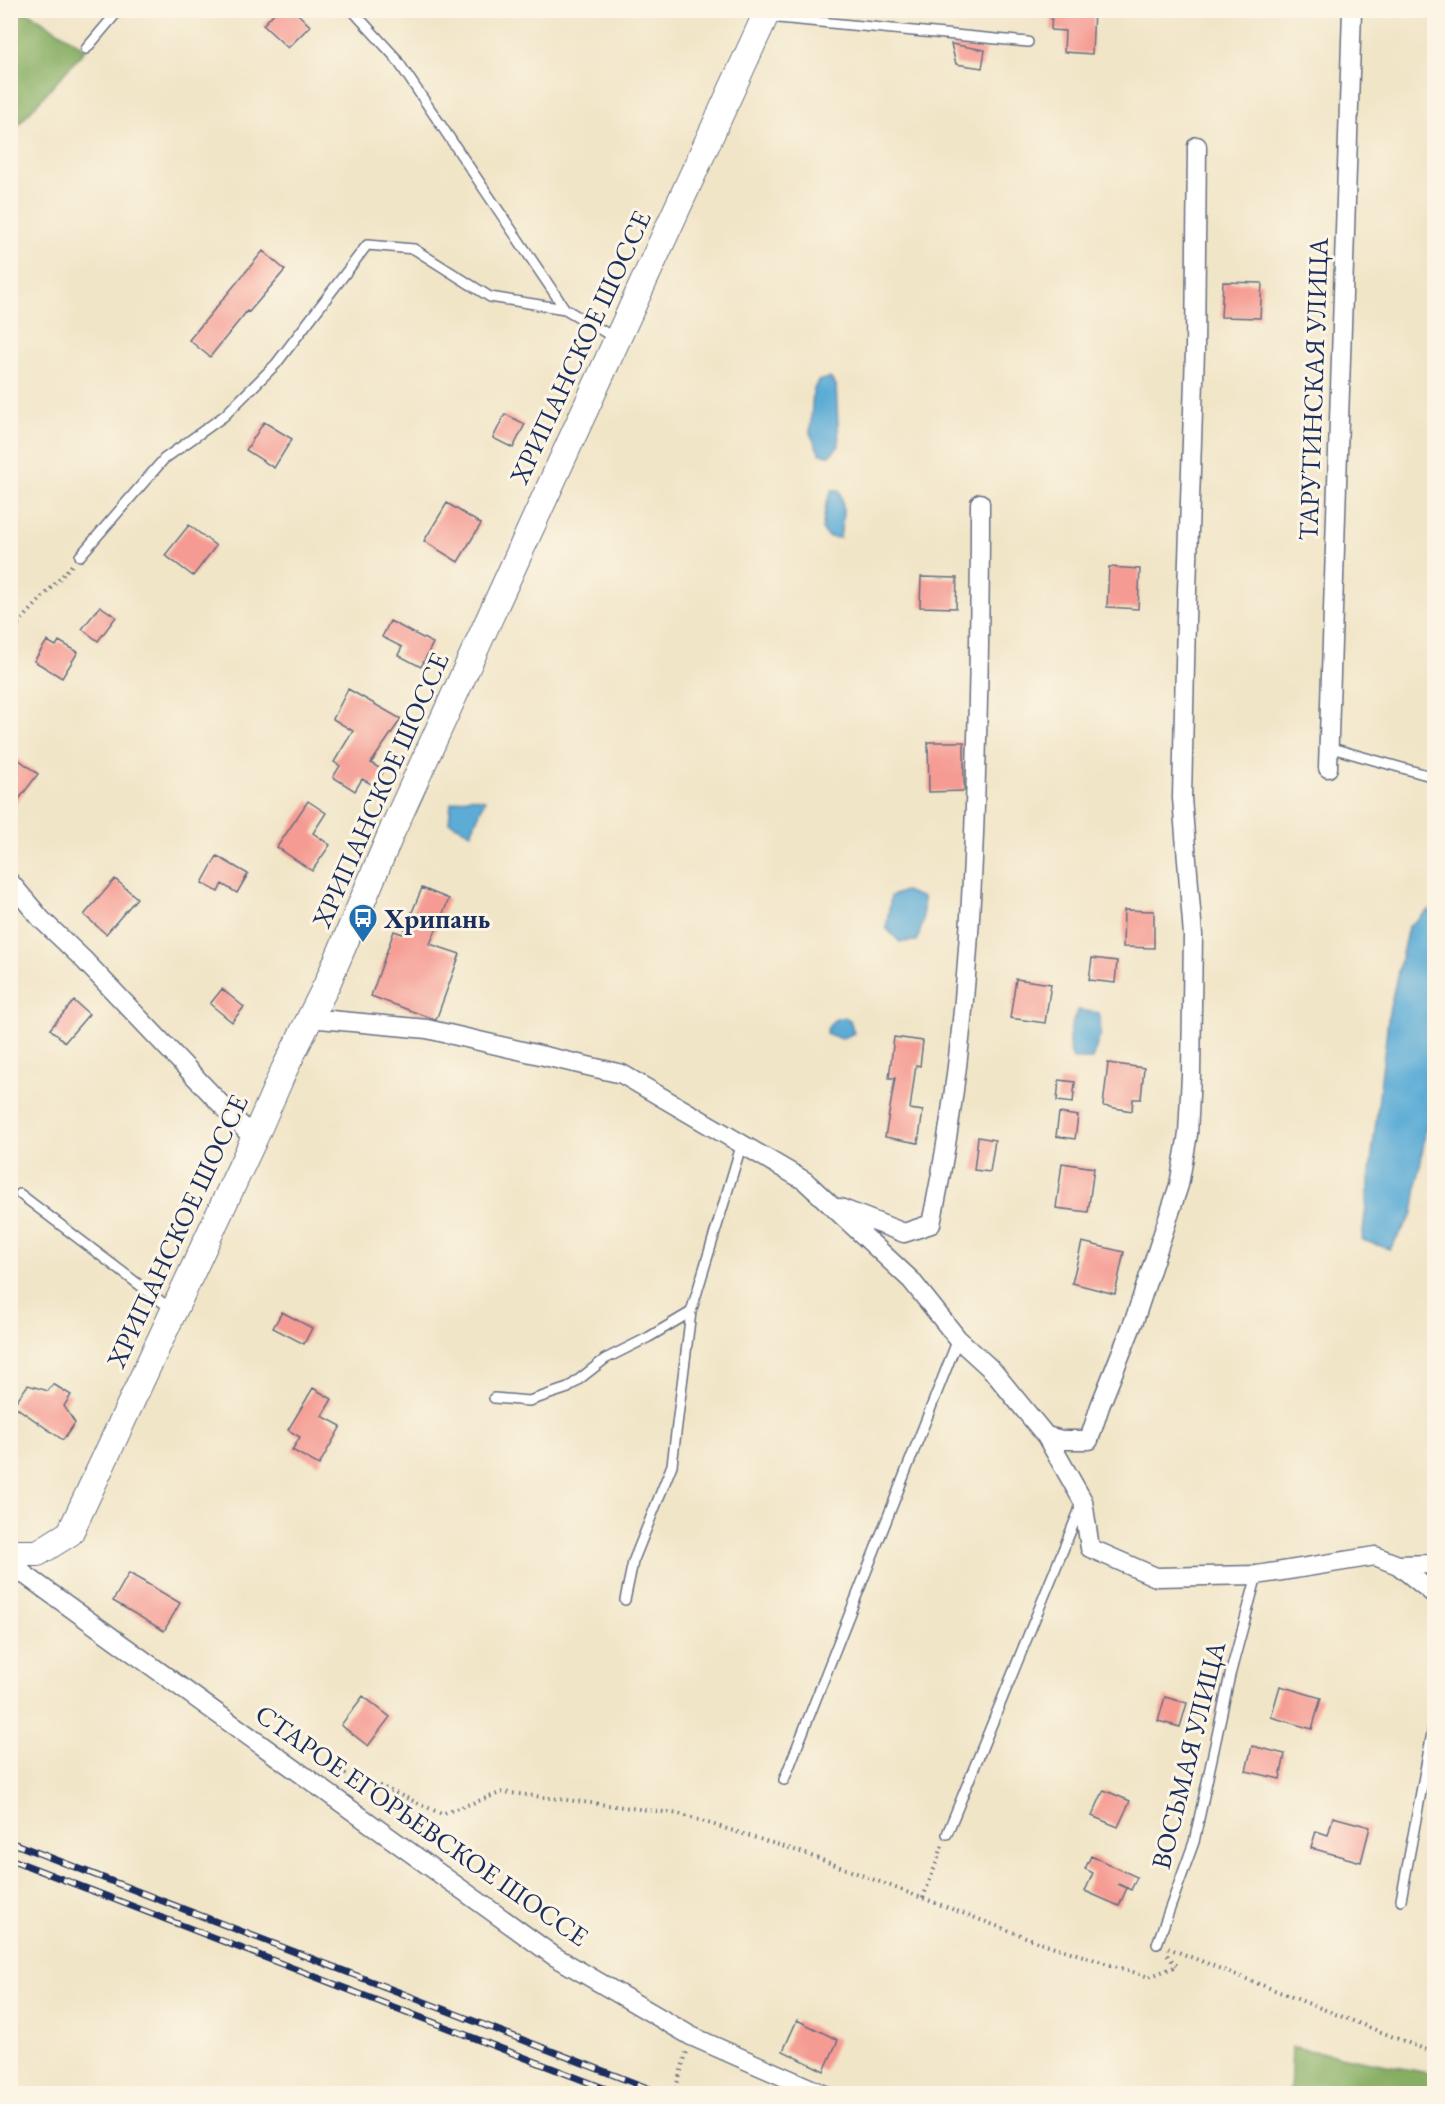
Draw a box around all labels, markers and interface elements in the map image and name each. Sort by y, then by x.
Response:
street label: ХРИПАНСКОЕ ШОССЕ [501,205,659,490]
street label: ТАРУТИНСКАЯ УЛИЦА [1290,237,1336,541]
street label: ХРИПАНСКОЕ ШОССЕ [303,647,457,934]
place label: Хрипань [383,901,490,936]
bus stop icon: Хрипань [347,902,379,944]
street label: ХРИПАНСКОЕ ШОССЕ [98,1089,256,1374]
street label: ВОСЬМАЯ УЛИЦА [1143,1637,1233,1872]
street label: СТАРОЕ ЕГОРЬЕВСКОЕ ШОССЕ [249,1696,595,1954]

